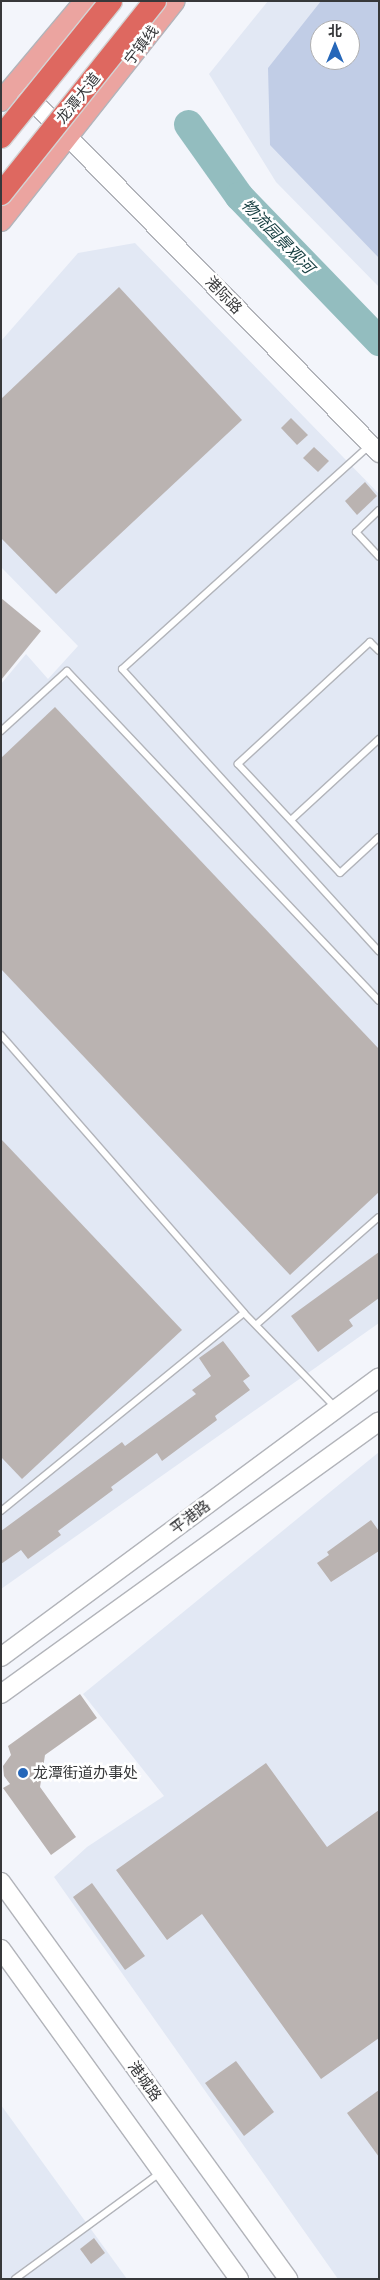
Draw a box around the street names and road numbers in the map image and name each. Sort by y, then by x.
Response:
street label: 宁镇线 [120,22,162,68]
street label: 龙潭大道 [52,69,104,127]
street label: 港际路 [202,273,246,317]
street label: 平港路 [167,1496,213,1538]
street label: 港城路 [124,2058,166,2104]

